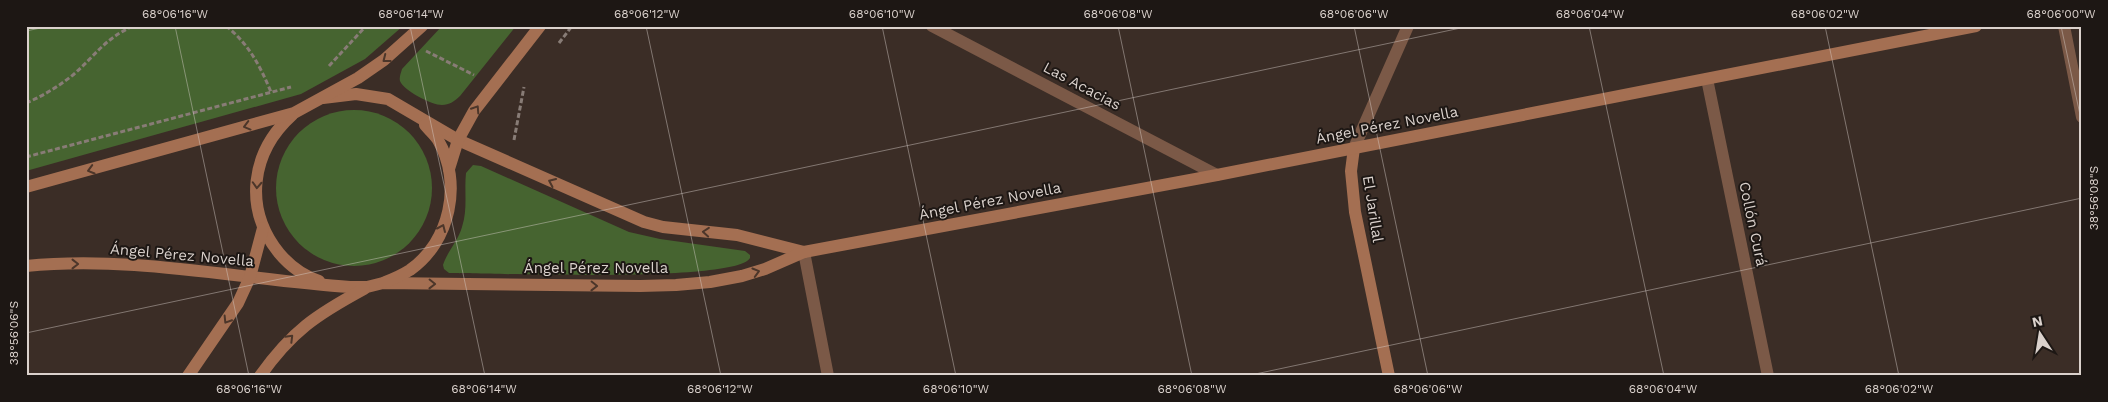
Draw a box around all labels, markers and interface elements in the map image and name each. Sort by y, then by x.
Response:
text: 68°06'16"W [142,7,209,21]
text: 68°06'14"W [378,7,444,21]
text: 68°06'12"W [614,7,680,21]
text: 68°06'10"W [849,7,916,21]
text: 68°06'08"W [1083,7,1153,21]
text: 68°06'06"W [1320,7,1389,21]
text: 68°06'04"W [1556,7,1625,21]
text: 68°06'02"W [1791,7,1860,21]
text: 68°06'00"W [2026,7,2096,21]
one-way arrow [383,53,392,61]
street label: Las Acacias [1040,58,1124,114]
street label: Ángel Pérez Novella [1314,102,1460,148]
one-way arrow [469,105,479,114]
one-way arrow [243,120,252,131]
one-way arrow [87,164,95,174]
text: 38°56'08"S [2087,166,2101,230]
street label: El Jarillal [1359,174,1387,244]
one-way arrow [548,178,557,189]
street label: Ángel Pérez Novella [917,178,1063,224]
street label: Collón Curá [1735,180,1771,268]
one-way arrow [251,181,262,189]
one-way arrow [436,224,447,233]
one-way arrow [701,227,709,238]
street label: Ángel Pérez Novella [109,240,255,270]
one-way arrow [72,259,79,269]
street label: Ángel Pérez Novella [524,259,669,277]
one-way arrow [751,268,759,278]
one-way arrow [428,279,436,289]
one-way arrow [591,281,599,291]
text: 38°56'06"S [7,301,21,365]
north arrow [2016,310,2066,360]
text: N [2031,312,2044,330]
one-way arrow [224,314,233,324]
one-way arrow [285,335,294,344]
text: 68°06'16"W [216,382,283,396]
text: 68°06'14"W [451,382,517,396]
text: 68°06'12"W [687,382,753,396]
text: 68°06'10"W [923,382,990,396]
text: 68°06'08"W [1157,382,1227,396]
text: 68°06'06"W [1394,382,1463,396]
text: 68°06'04"W [1629,382,1698,396]
text: 68°06'02"W [1865,382,1934,396]

